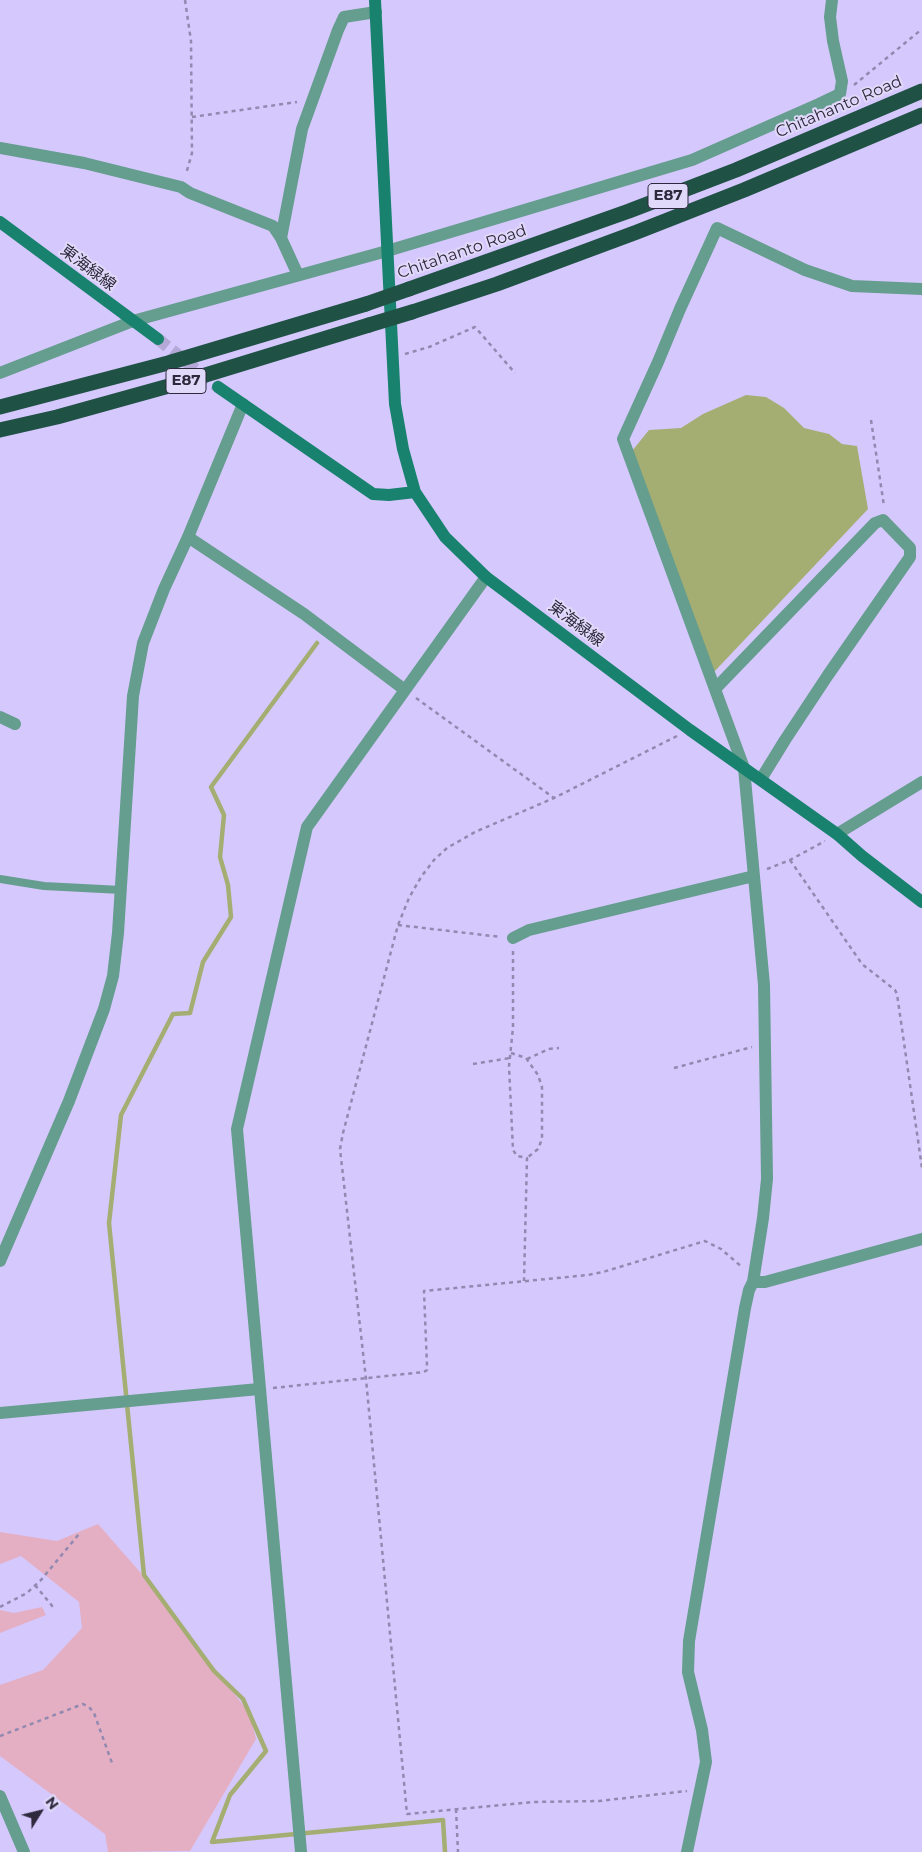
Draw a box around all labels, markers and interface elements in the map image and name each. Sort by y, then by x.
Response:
street label: Chitahanto Road [773,72,905,142]
road number: E87 [648,184,688,208]
street label: Chitahanto Road [395,221,529,283]
street label: 東海緑線 [57,241,119,295]
road number: E87 [166,368,206,394]
street label: 東海緑線 [545,597,607,651]
north arrow [15,1787,65,1837]
text: N [42,1793,63,1813]

